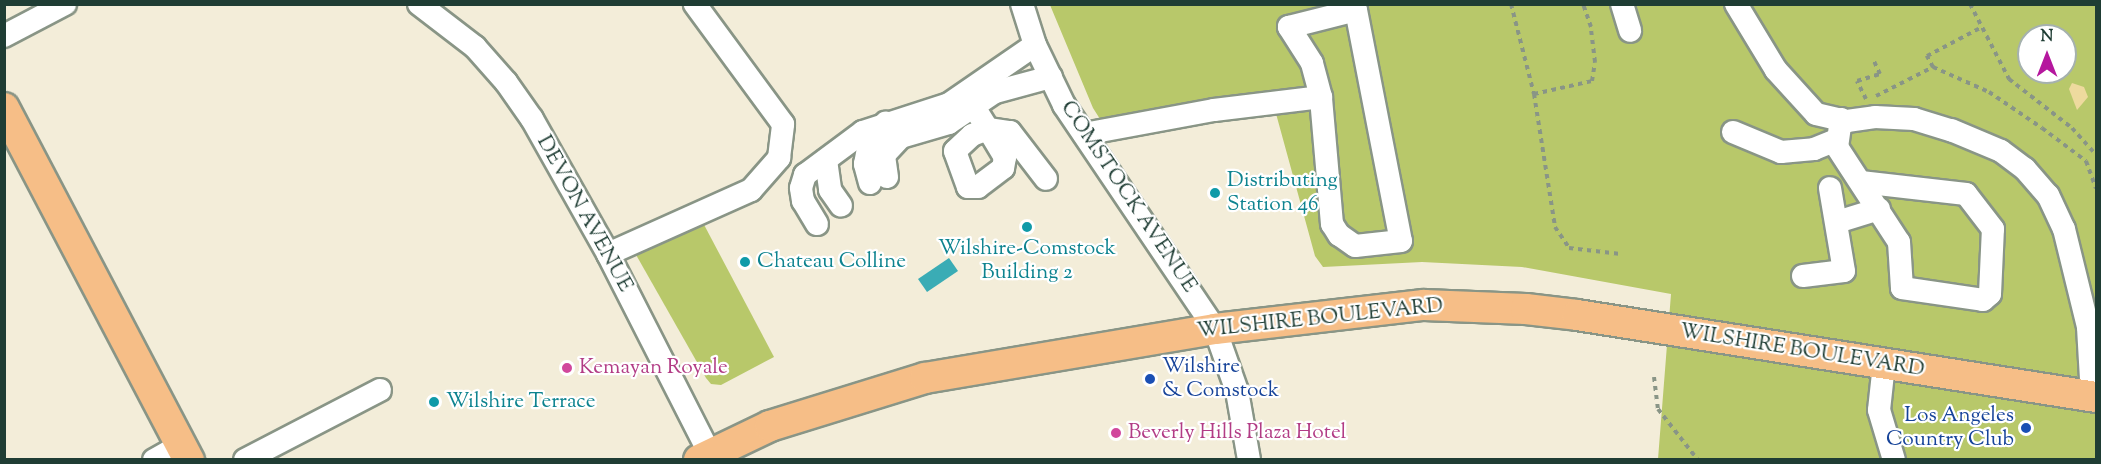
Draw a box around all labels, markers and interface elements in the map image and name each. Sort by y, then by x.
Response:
north arrow [2017,24,2077,84]
text: N [2041,26,2053,49]
street label: COMSTOCK AVENUE [1054,96,1202,298]
street label: DEVON AVENUE [531,131,637,297]
place label: Distributing Station 46 [1227,168,1338,218]
marker: Distributing Station 46 [1208,186,1222,200]
marker: Wilshire-Comstock Building 2 [1020,220,1034,234]
place label: Wilshire-Comstock Building 2 [938,236,1116,286]
place label: Chateau Colline [757,249,906,275]
marker: Chateau Colline [738,255,752,269]
street label: WILSHIRE BOULEVARD [1196,294,1444,344]
street label: WILSHIRE BOULEVARD [1678,319,1926,383]
place label: Wilshire & Comstock [1162,354,1279,404]
place label: Kemayan Royale [579,355,728,381]
marker: Kemayan Royale [560,361,574,375]
marker: Wilshire & Comstock [1143,372,1157,386]
place label: Wilshire Terrace [446,389,596,415]
marker: Wilshire Terrace [427,395,441,409]
place label: Los Angeles Country Club [1886,403,2014,453]
place label: Beverly Hills Plaza Hotel [1128,420,1346,446]
marker: Los Angeles Country Club [2019,421,2033,435]
marker: Beverly Hills Plaza Hotel [1109,426,1123,440]

